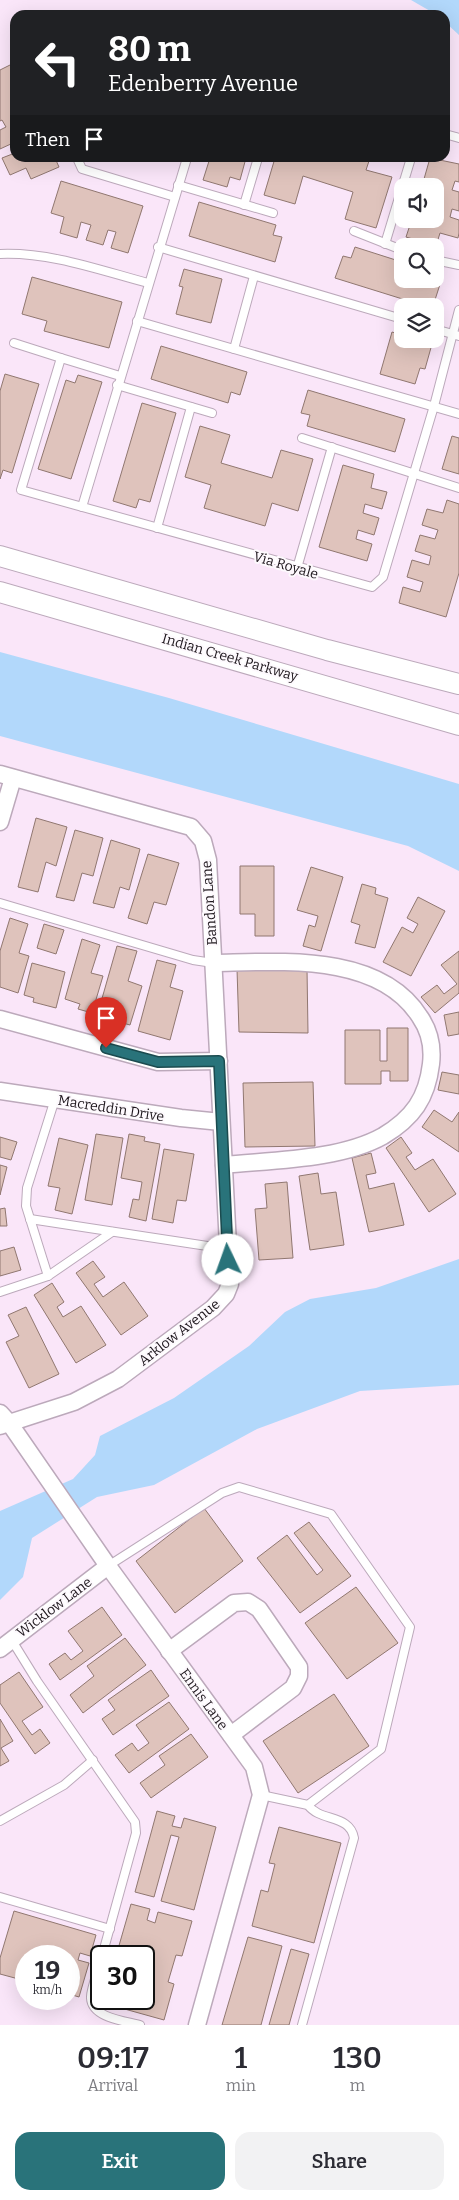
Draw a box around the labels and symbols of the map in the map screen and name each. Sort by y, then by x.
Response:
street label: Via Royale [251,548,320,583]
street label: Indian Creek Parkway [160,630,300,685]
street label: Bandon Lane [198,860,221,946]
pin [85,997,127,1048]
street label: Macreddin Drive [57,1092,165,1125]
position arrow [201,1233,253,1285]
street label: Arklow Avenue [135,1295,223,1369]
street label: Wicklow Lane [13,1574,95,1641]
street label: Ennis Lane [176,1665,232,1733]
speed limit sign: 30 [90,1945,155,2010]

